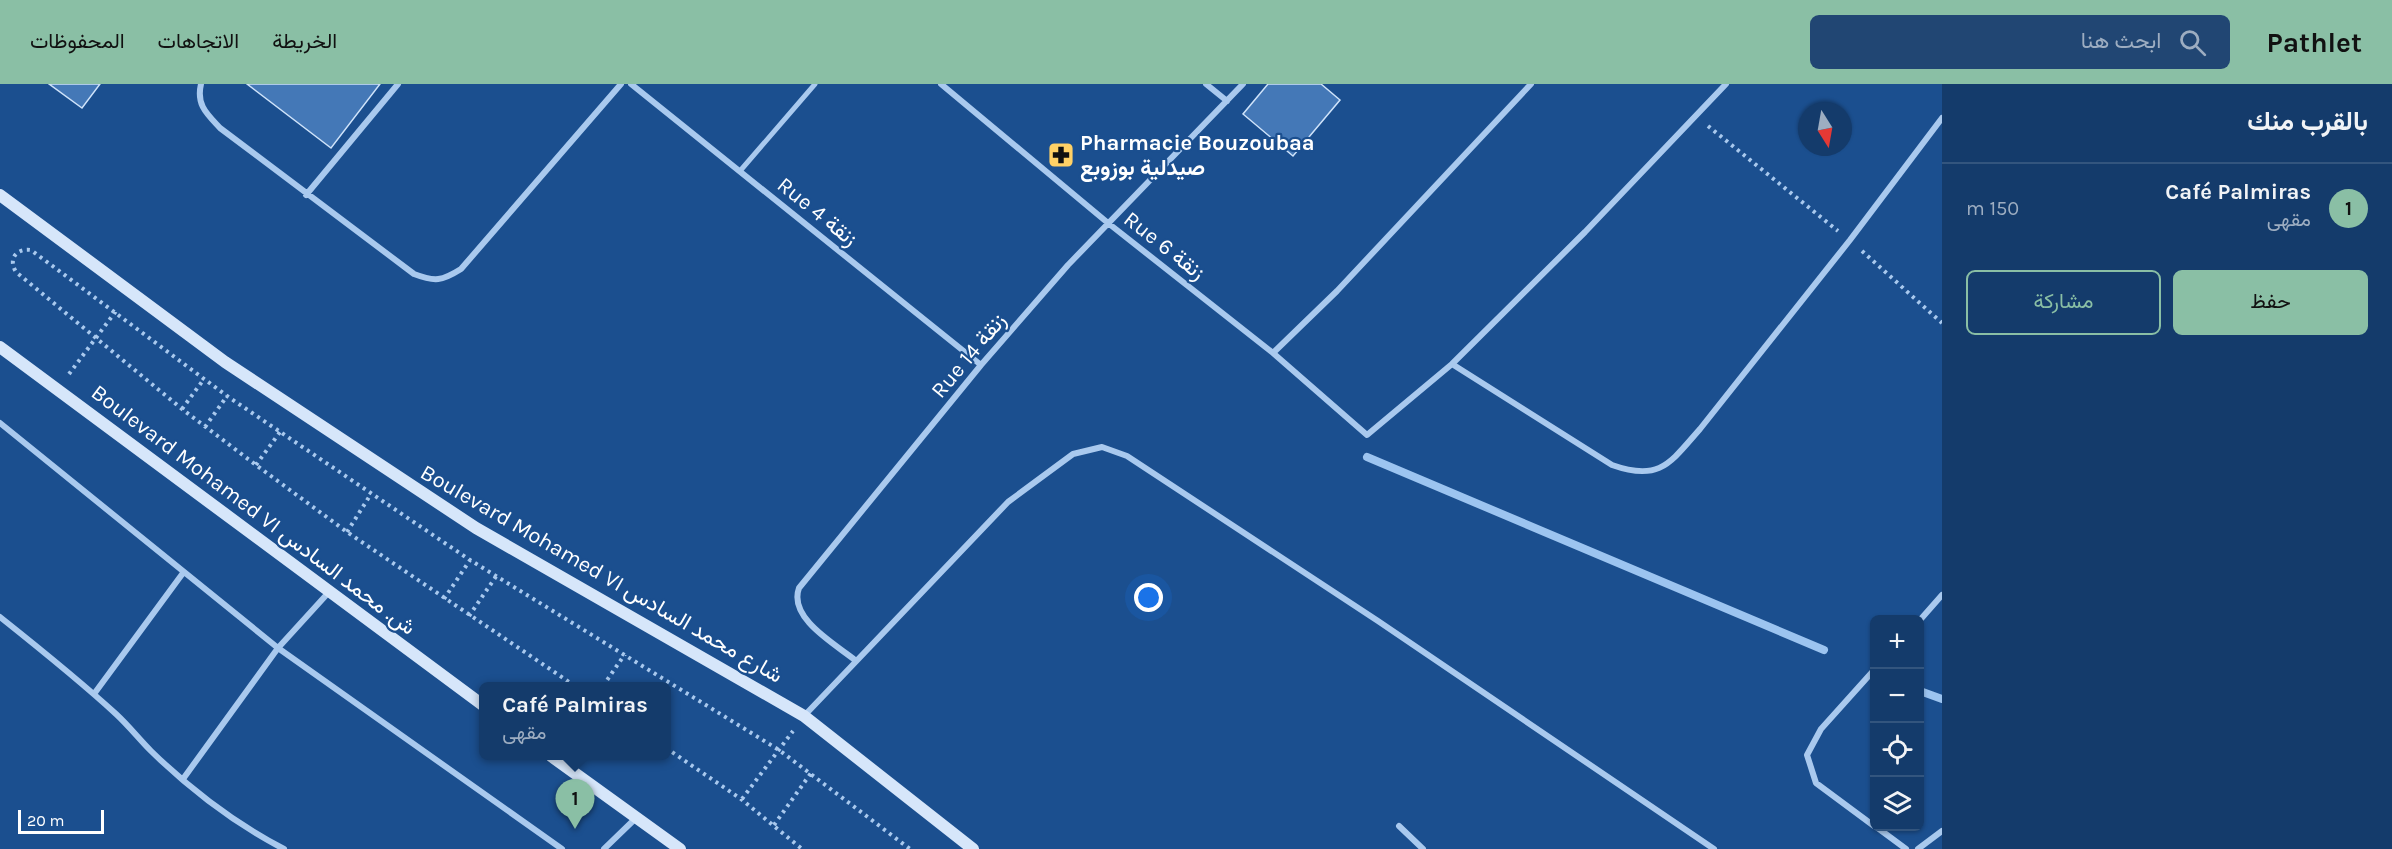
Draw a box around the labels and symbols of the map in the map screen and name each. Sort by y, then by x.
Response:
north arrow [1798,102,1852,156]
place label: Pharmacie Bouzoubaa صيدلية بوزوبع [1080,130,1315,182]
pharmacy icon: Pharmacie Bouzoubaa صيدلية بوزوبع [1046,140,1076,170]
street label: Rue 4 زنقة [772,172,863,252]
street label: Rue 6 زنقة [1119,206,1210,286]
street label: Rue 14 زنقة [926,308,1012,403]
street label: Boulevard Mohamed VI ش. محمد السادس [86,379,421,640]
street label: Boulevard Mohamed VI شارع محمد السادس [415,459,787,689]
your location [1134,583,1163,612]
pin: 1 [556,780,594,829]
scale bar [18,807,104,834]

